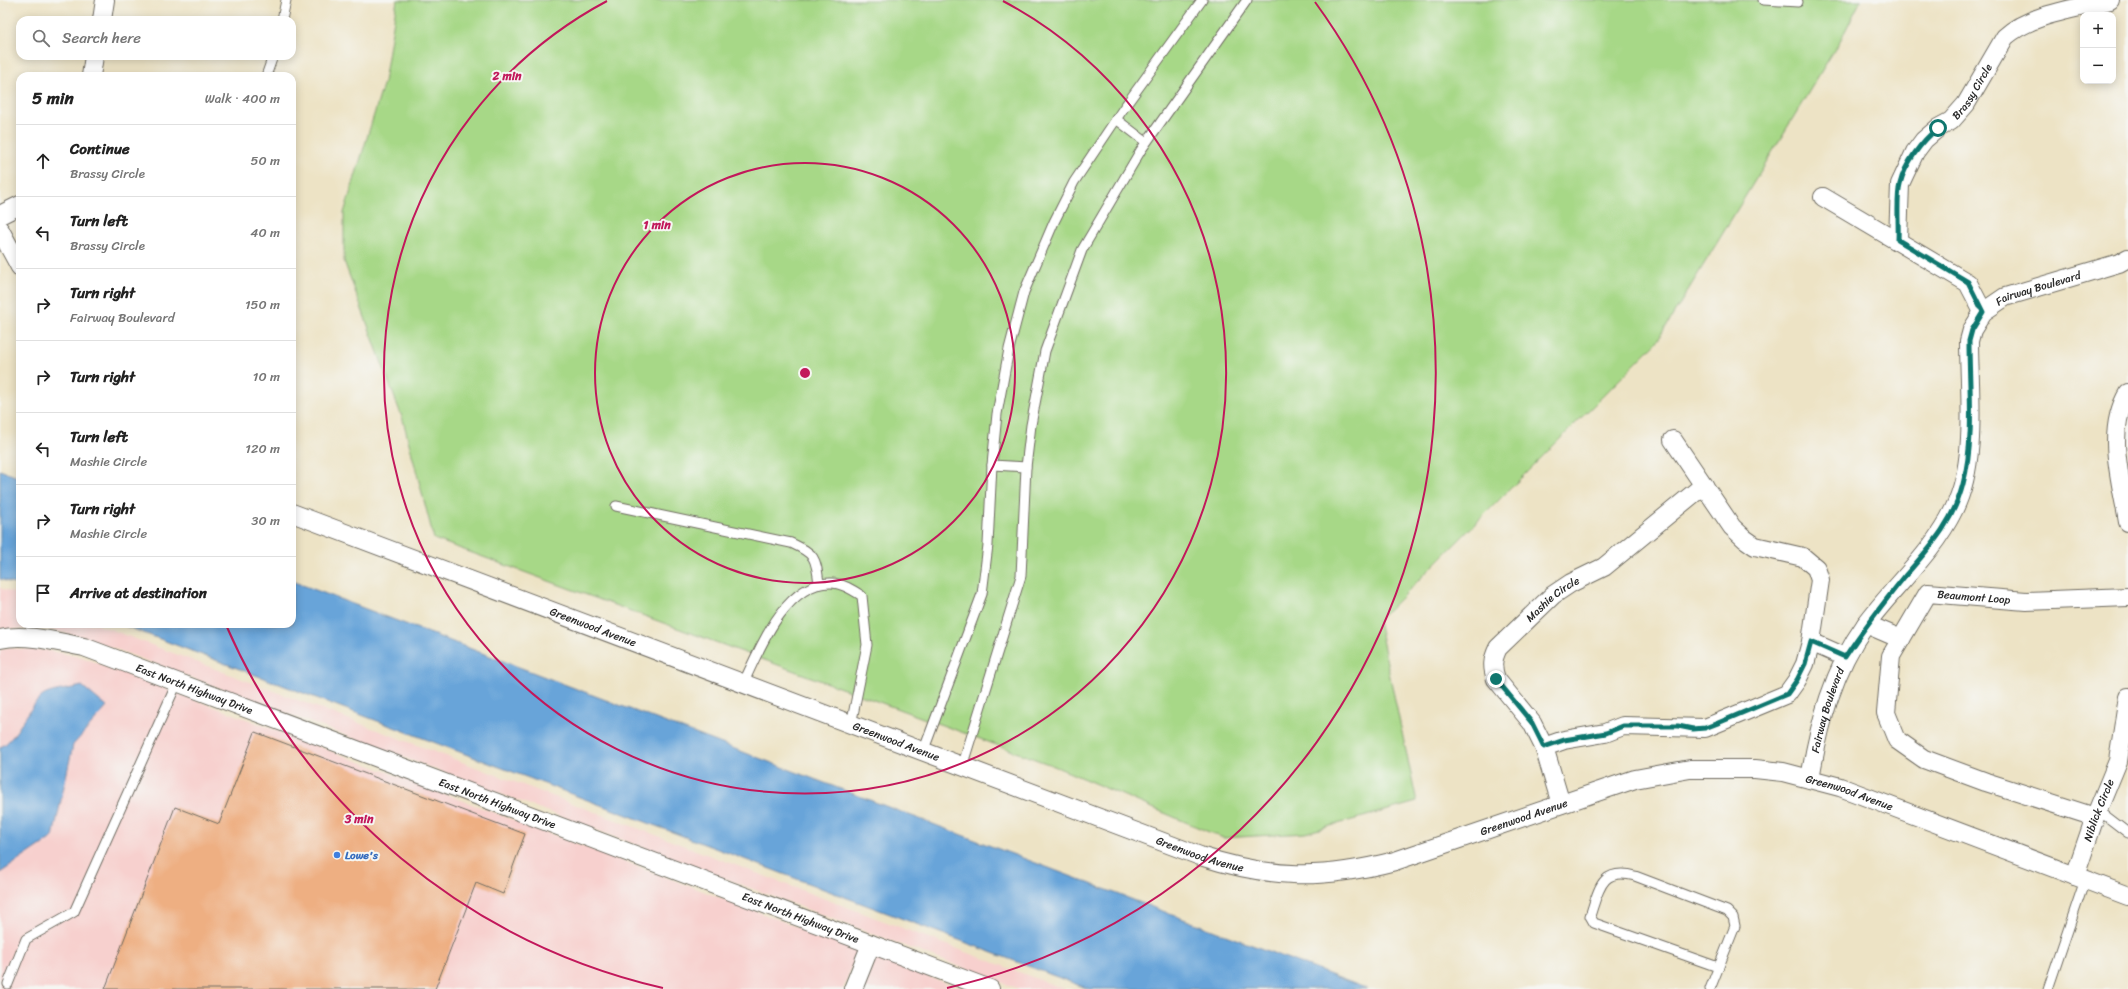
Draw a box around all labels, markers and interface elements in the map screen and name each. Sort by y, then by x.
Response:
map controls [2080,12,2116,84]
button: + [2080,12,2116,48]
search box [16,16,296,60]
text: Search here [62,25,141,51]
icon: search [30,27,52,49]
button: − [2080,48,2116,84]
street label: Brassy Circle [1947,59,1997,124]
text: 2 min [491,65,522,87]
text: 5 min [32,83,74,113]
text: Walk · 400 m [205,87,280,110]
route start [1929,119,1947,137]
text: Continue [70,136,130,162]
text: 50 m [250,149,280,172]
icon: ahead [32,150,54,172]
text: Brassy Circle [70,162,145,185]
text: Turn left [70,208,128,234]
text: 1 min [643,214,671,236]
text: 40 m [250,221,280,244]
icon: left [32,222,54,244]
text: Brassy Circle [70,234,145,257]
street label: Fairway Boulevard [1991,265,2084,311]
text: Turn right [70,280,135,306]
text: 150 m [245,293,280,316]
icon: right [32,294,54,316]
text: Fairway Boulevard [70,306,175,329]
text: Turn right [70,364,135,390]
text: 10 m [253,365,280,388]
icon: right [32,366,54,388]
centre of rings [798,366,812,380]
text: Turn left [70,424,128,450]
text: 120 m [245,437,280,460]
icon: left [32,438,54,460]
text: Mashie Circle [70,450,147,473]
text: Turn right [70,496,135,522]
text: 30 m [251,509,280,532]
icon: right [32,510,54,532]
text: Mashie Circle [70,522,147,545]
street label: Mashie Circle [1521,571,1583,626]
text: Arrive at destination [70,580,207,606]
icon: arrive [32,582,54,604]
street label: Beaumont Loop [1936,584,2011,609]
street label: Greenwood Avenue [547,602,640,652]
street label: East North Highway Drive [133,658,256,720]
street label: Fairway Boulevard [1805,663,1850,755]
route end [1487,670,1505,688]
street label: Greenwood Avenue [850,716,943,766]
street label: Greenwood Avenue [1804,769,1896,816]
street label: East North Highway Drive [436,772,560,834]
street label: Niblick Circle [2078,775,2119,844]
street label: Greenwood Avenue [1477,793,1571,841]
text: 3 min [344,808,374,830]
street label: Greenwood Avenue [1153,831,1246,877]
place label: Lowe's [345,846,379,865]
marker: Lowe's [332,850,342,860]
street label: East North Highway Drive [739,887,863,949]

